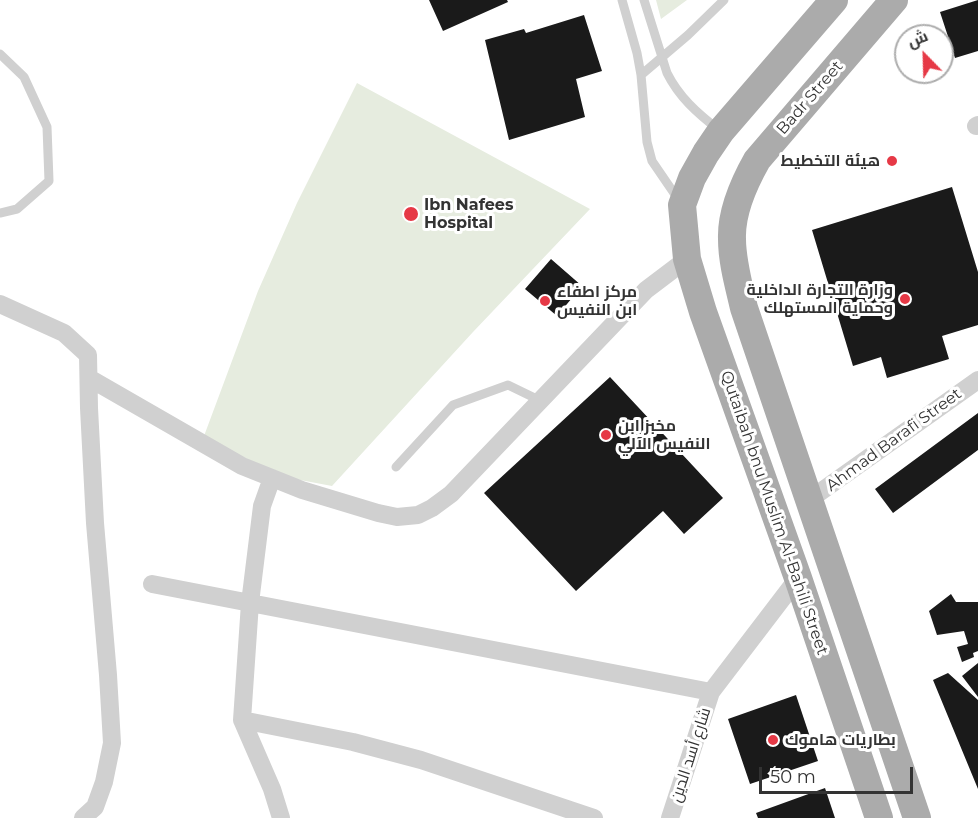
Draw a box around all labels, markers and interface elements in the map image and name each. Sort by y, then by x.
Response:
north arrow [894,24,954,84]
text: ش [904,26,931,52]
street label: Badr Street [773,57,847,139]
place label: هيئة التخطيط [781,151,880,171]
marker: هيئة التخطيط [885,154,899,168]
place label: Ibn Nafees Hospital [424,195,513,233]
marker: Ibn Nafees Hospital [402,205,420,223]
place label: وزارة التجارة الداخلية وحماية المستهلك [747,280,893,318]
place label: مركز اطفاء ابن النفيس [557,282,637,320]
marker: وزارة التجارة الداخلية وحماية المستهلك [898,292,912,306]
marker: مركز اطفاء ابن النفيس [538,294,552,308]
street label: Qutaibah bnu Muslim Al-Bahili Street [716,368,832,658]
street label: Ahmad Barafi Street [823,384,965,496]
place label: مخبز ابن النفيس الآلي [618,416,710,454]
marker: مخبز ابن النفيس الآلي [599,428,613,442]
street label: شارع أسد الدين [667,705,715,805]
place label: بطاريات هاموك [785,730,896,750]
marker: بطاريات هاموك [766,733,780,747]
scale bar [762,755,916,793]
text: 50 m [770,766,816,788]

